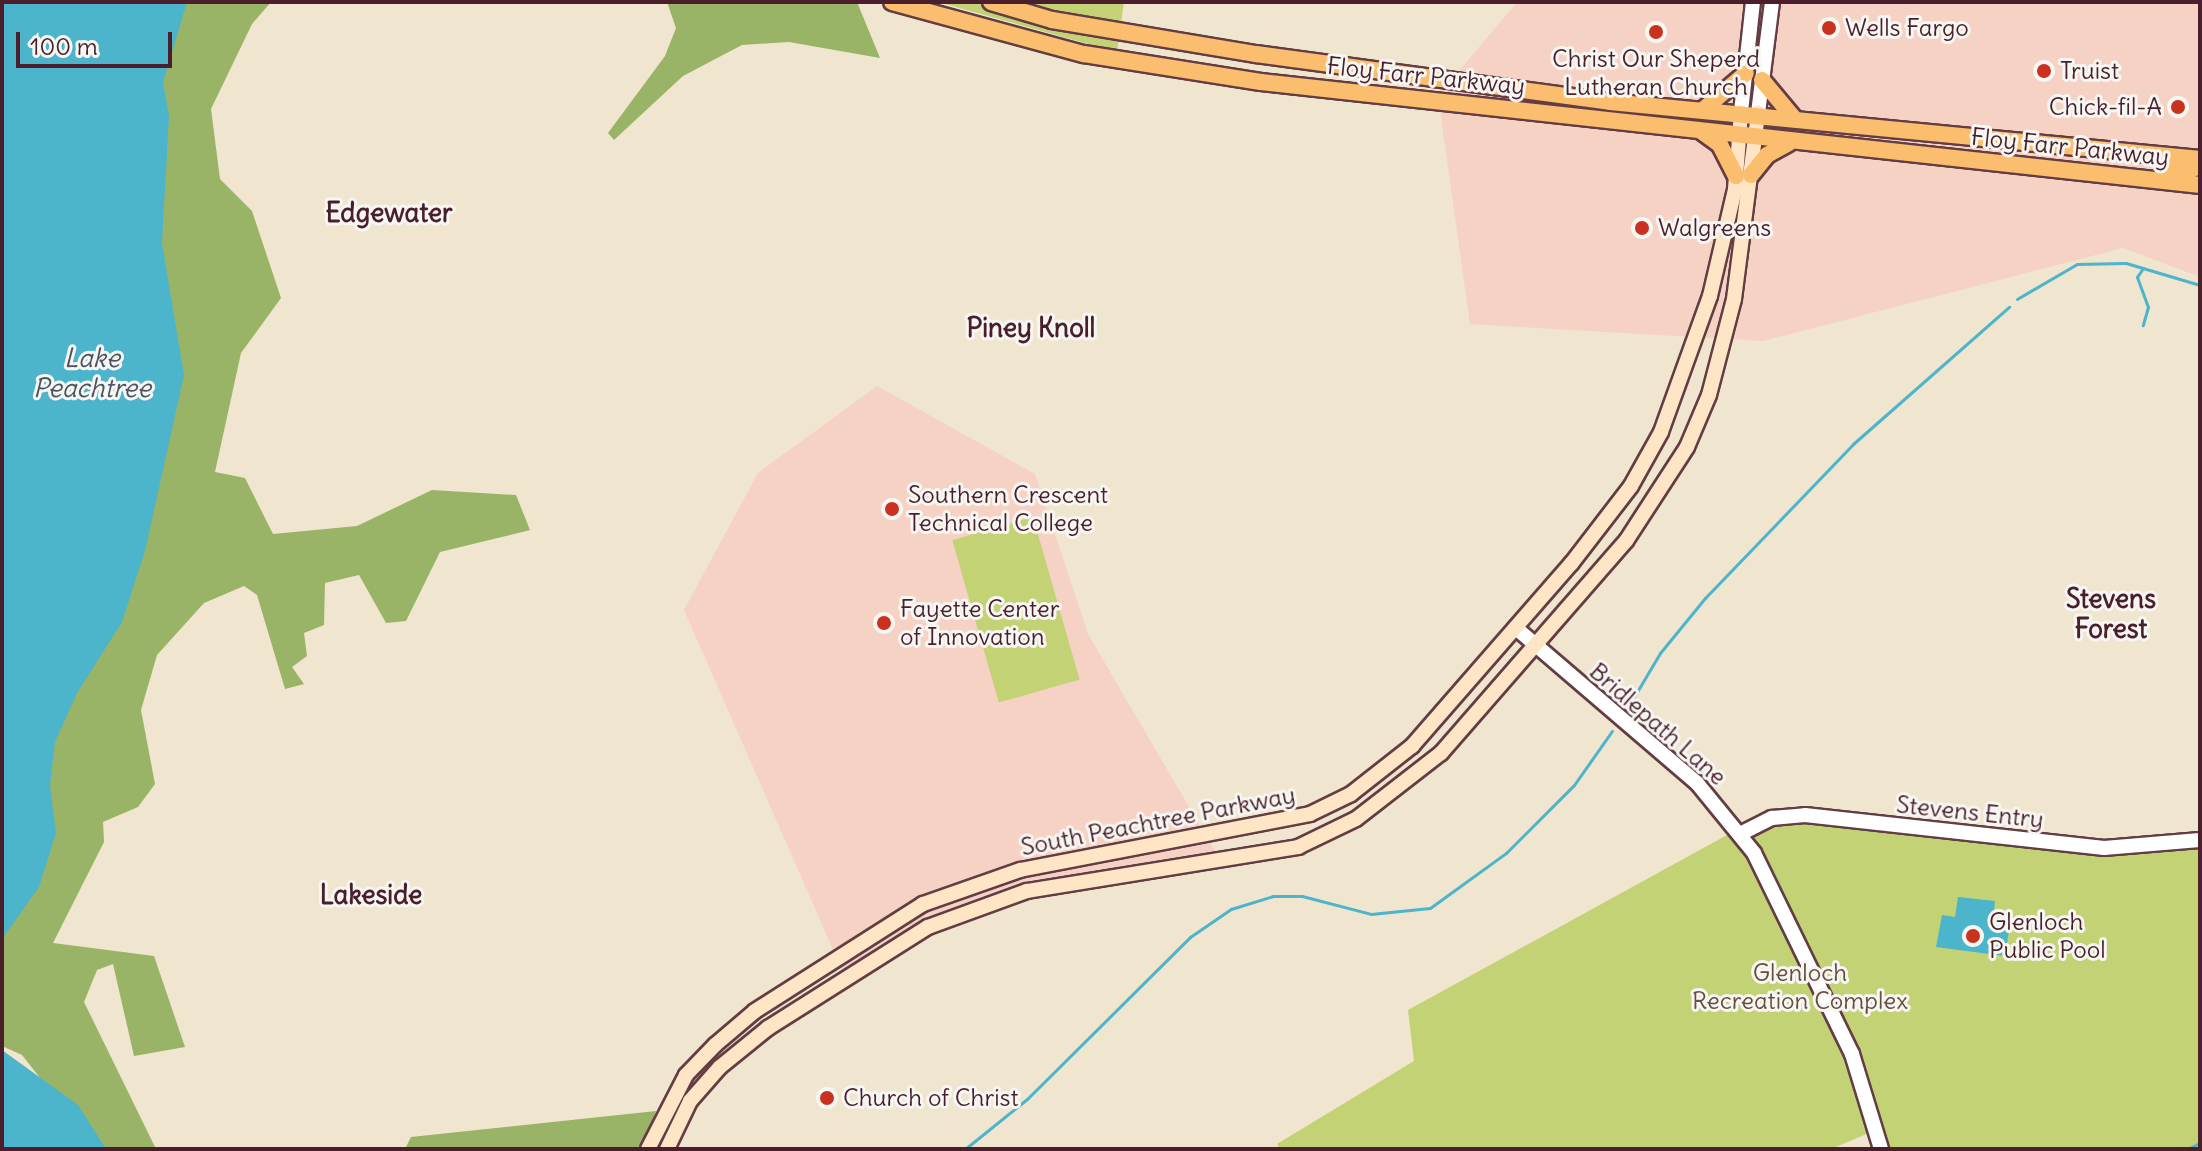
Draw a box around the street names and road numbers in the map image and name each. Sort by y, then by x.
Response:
street label: Floy Farr Parkway [1326,51,1526,101]
street label: Floy Farr Parkway [1970,122,2170,172]
street label: Bridlepath Lane [1584,657,1732,791]
street label: South Peachtree Parkway [1018,780,1298,862]
street label: Stevens Entry [1895,790,2045,834]

